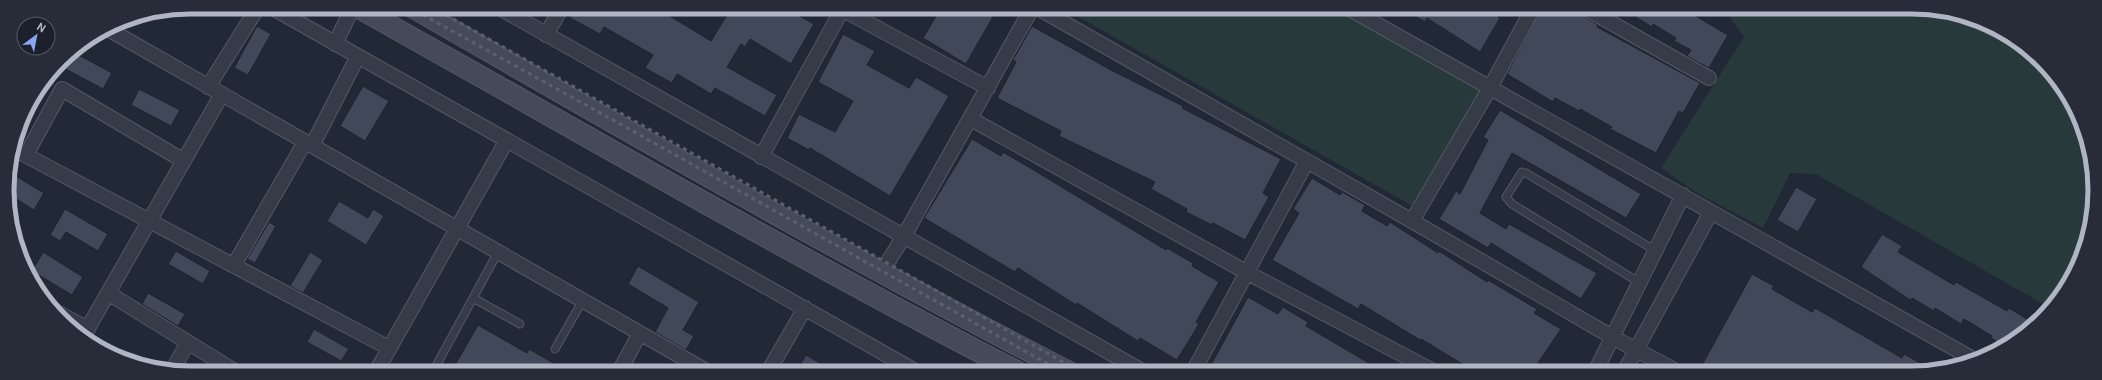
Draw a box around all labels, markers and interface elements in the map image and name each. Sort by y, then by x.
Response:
north arrow [16,16,56,56]
text: N [34,20,48,36]

